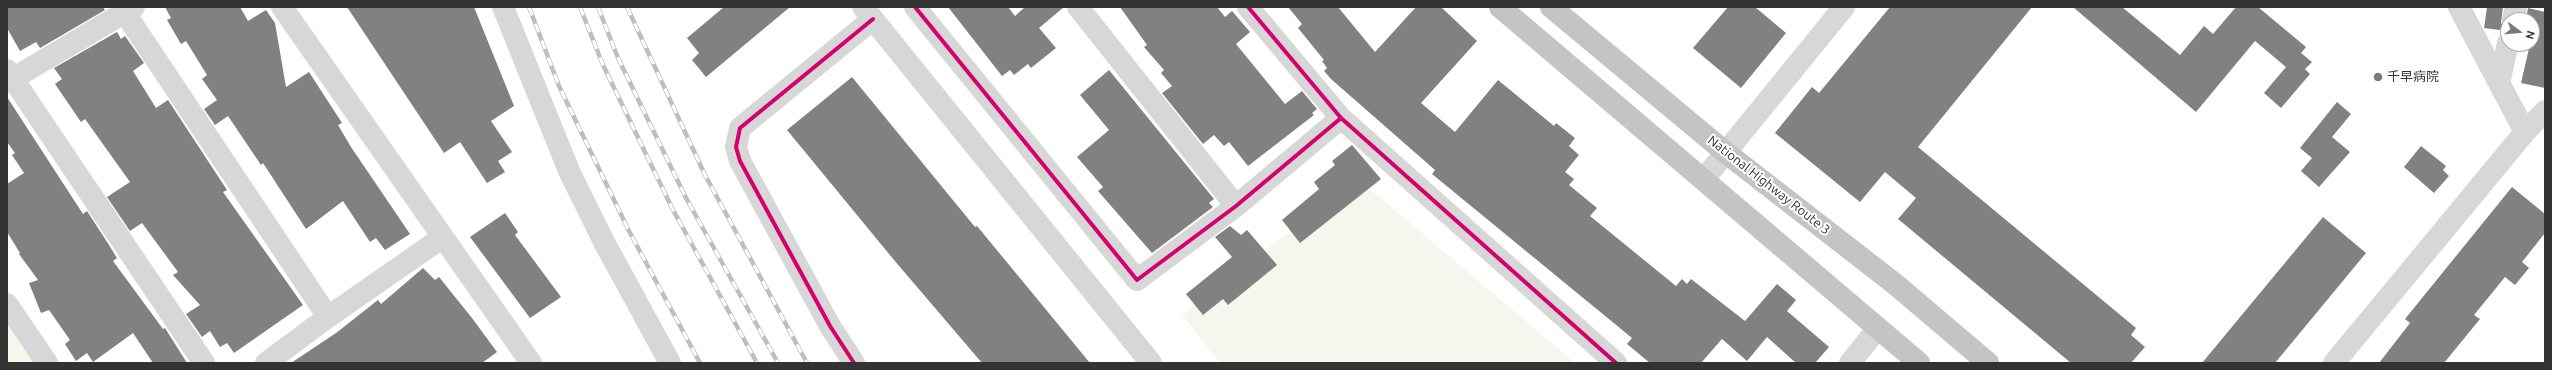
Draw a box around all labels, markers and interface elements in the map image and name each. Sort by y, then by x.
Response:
north arrow [2500,12,2540,52]
text: N [2524,29,2537,41]
place label: 千早病院 [2387,69,2439,85]
marker: 千早病院 [2372,71,2384,83]
street label: National Highway Route 3 [1705,132,1833,238]

